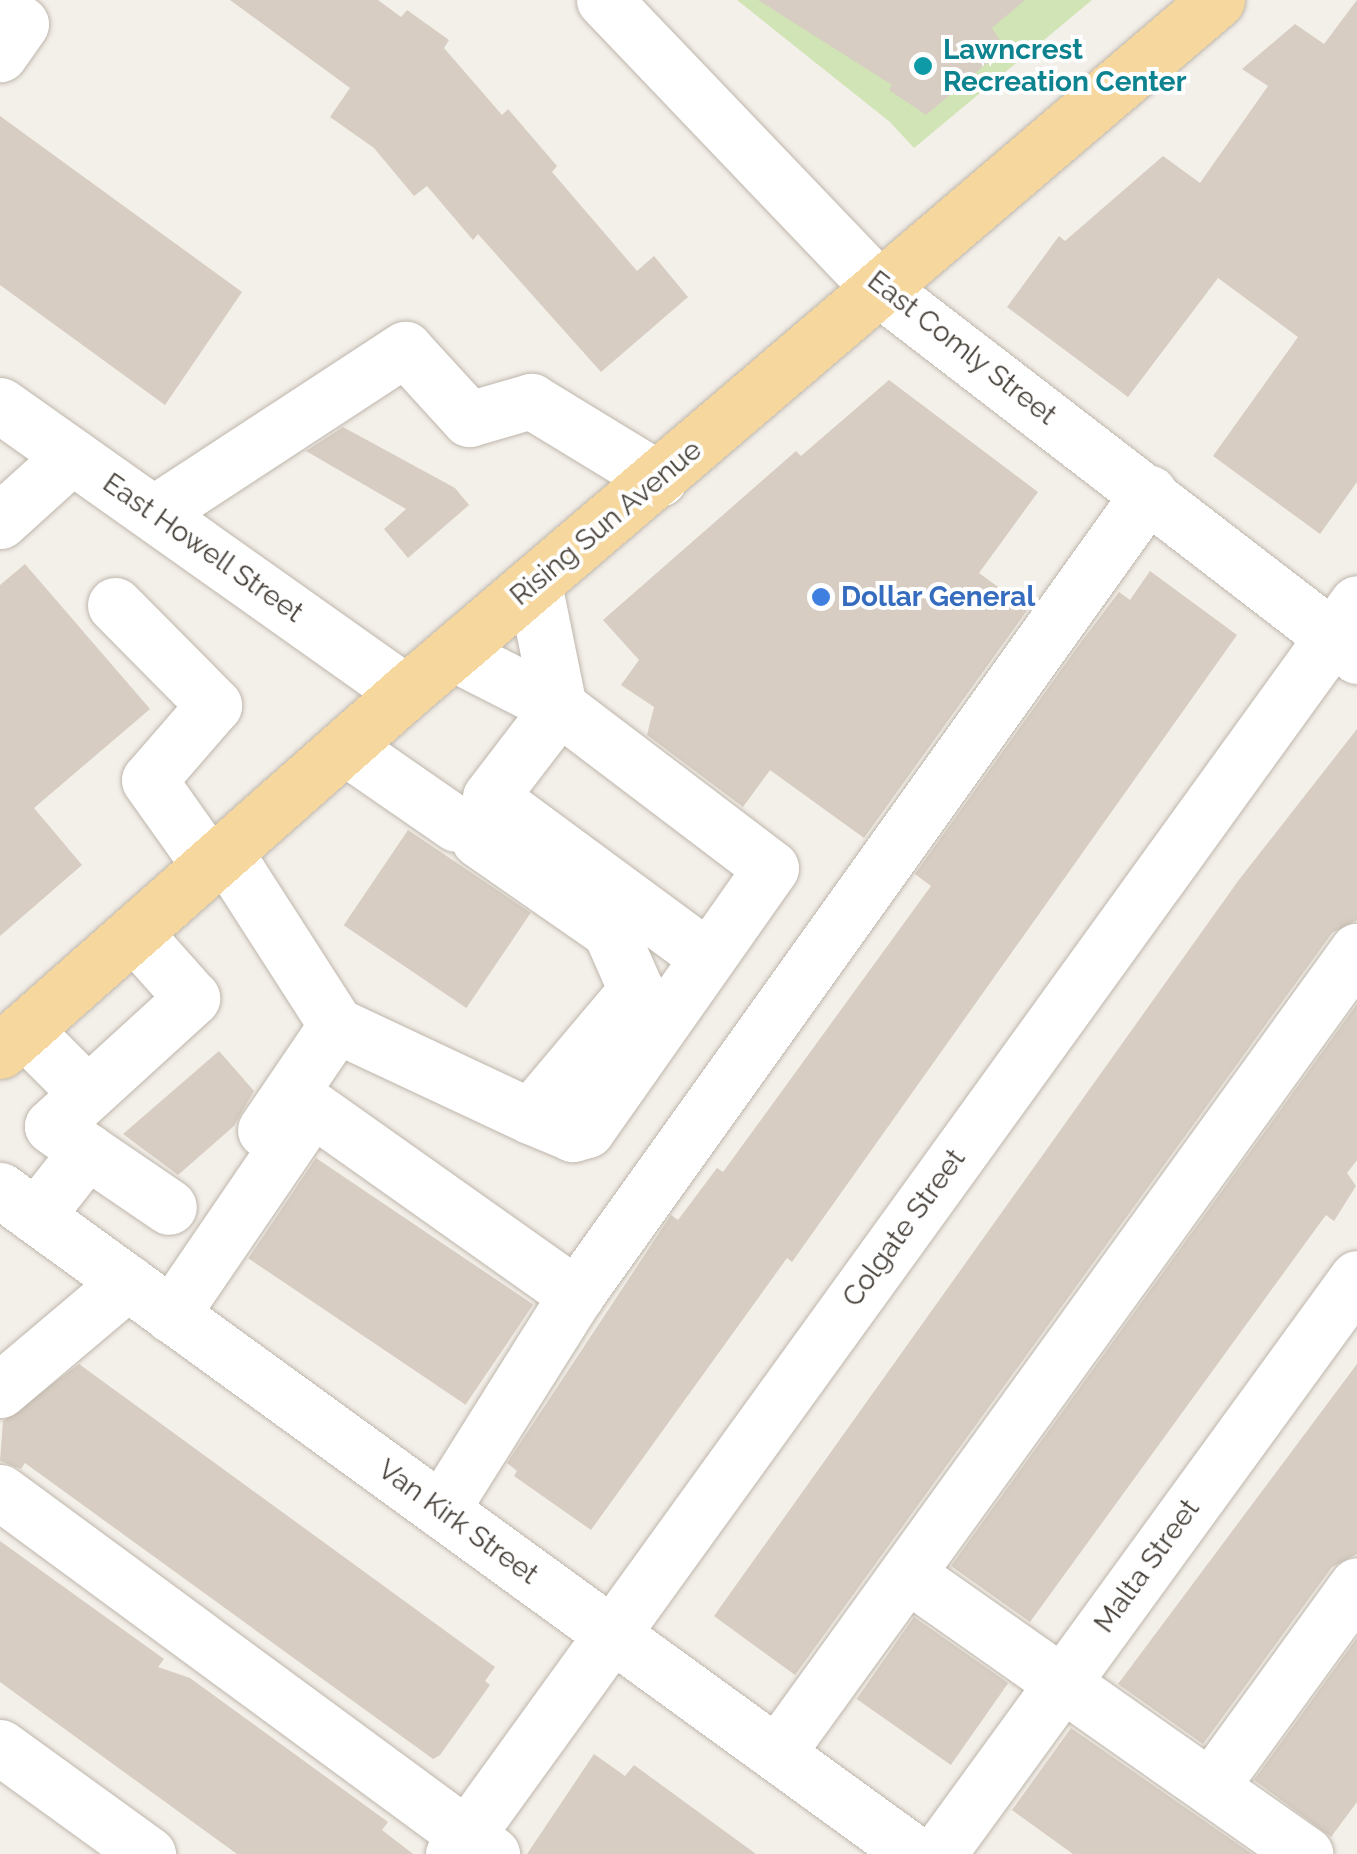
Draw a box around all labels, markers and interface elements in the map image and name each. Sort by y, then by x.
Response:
place label: Lawncrest Recreation Center [943,33,1186,99]
marker: Lawncrest Recreation Center [912,55,934,77]
street label: East Comly Street [861,264,1063,432]
street label: Rising Sun Avenue [503,433,709,613]
street label: East Howell Street [96,466,310,630]
place label: Dollar General [841,580,1036,614]
marker: Dollar General [810,586,832,608]
street label: Colgate Street [836,1143,972,1313]
street label: Van Kirk Street [371,1453,545,1591]
street label: Malta Street [1087,1493,1207,1639]

